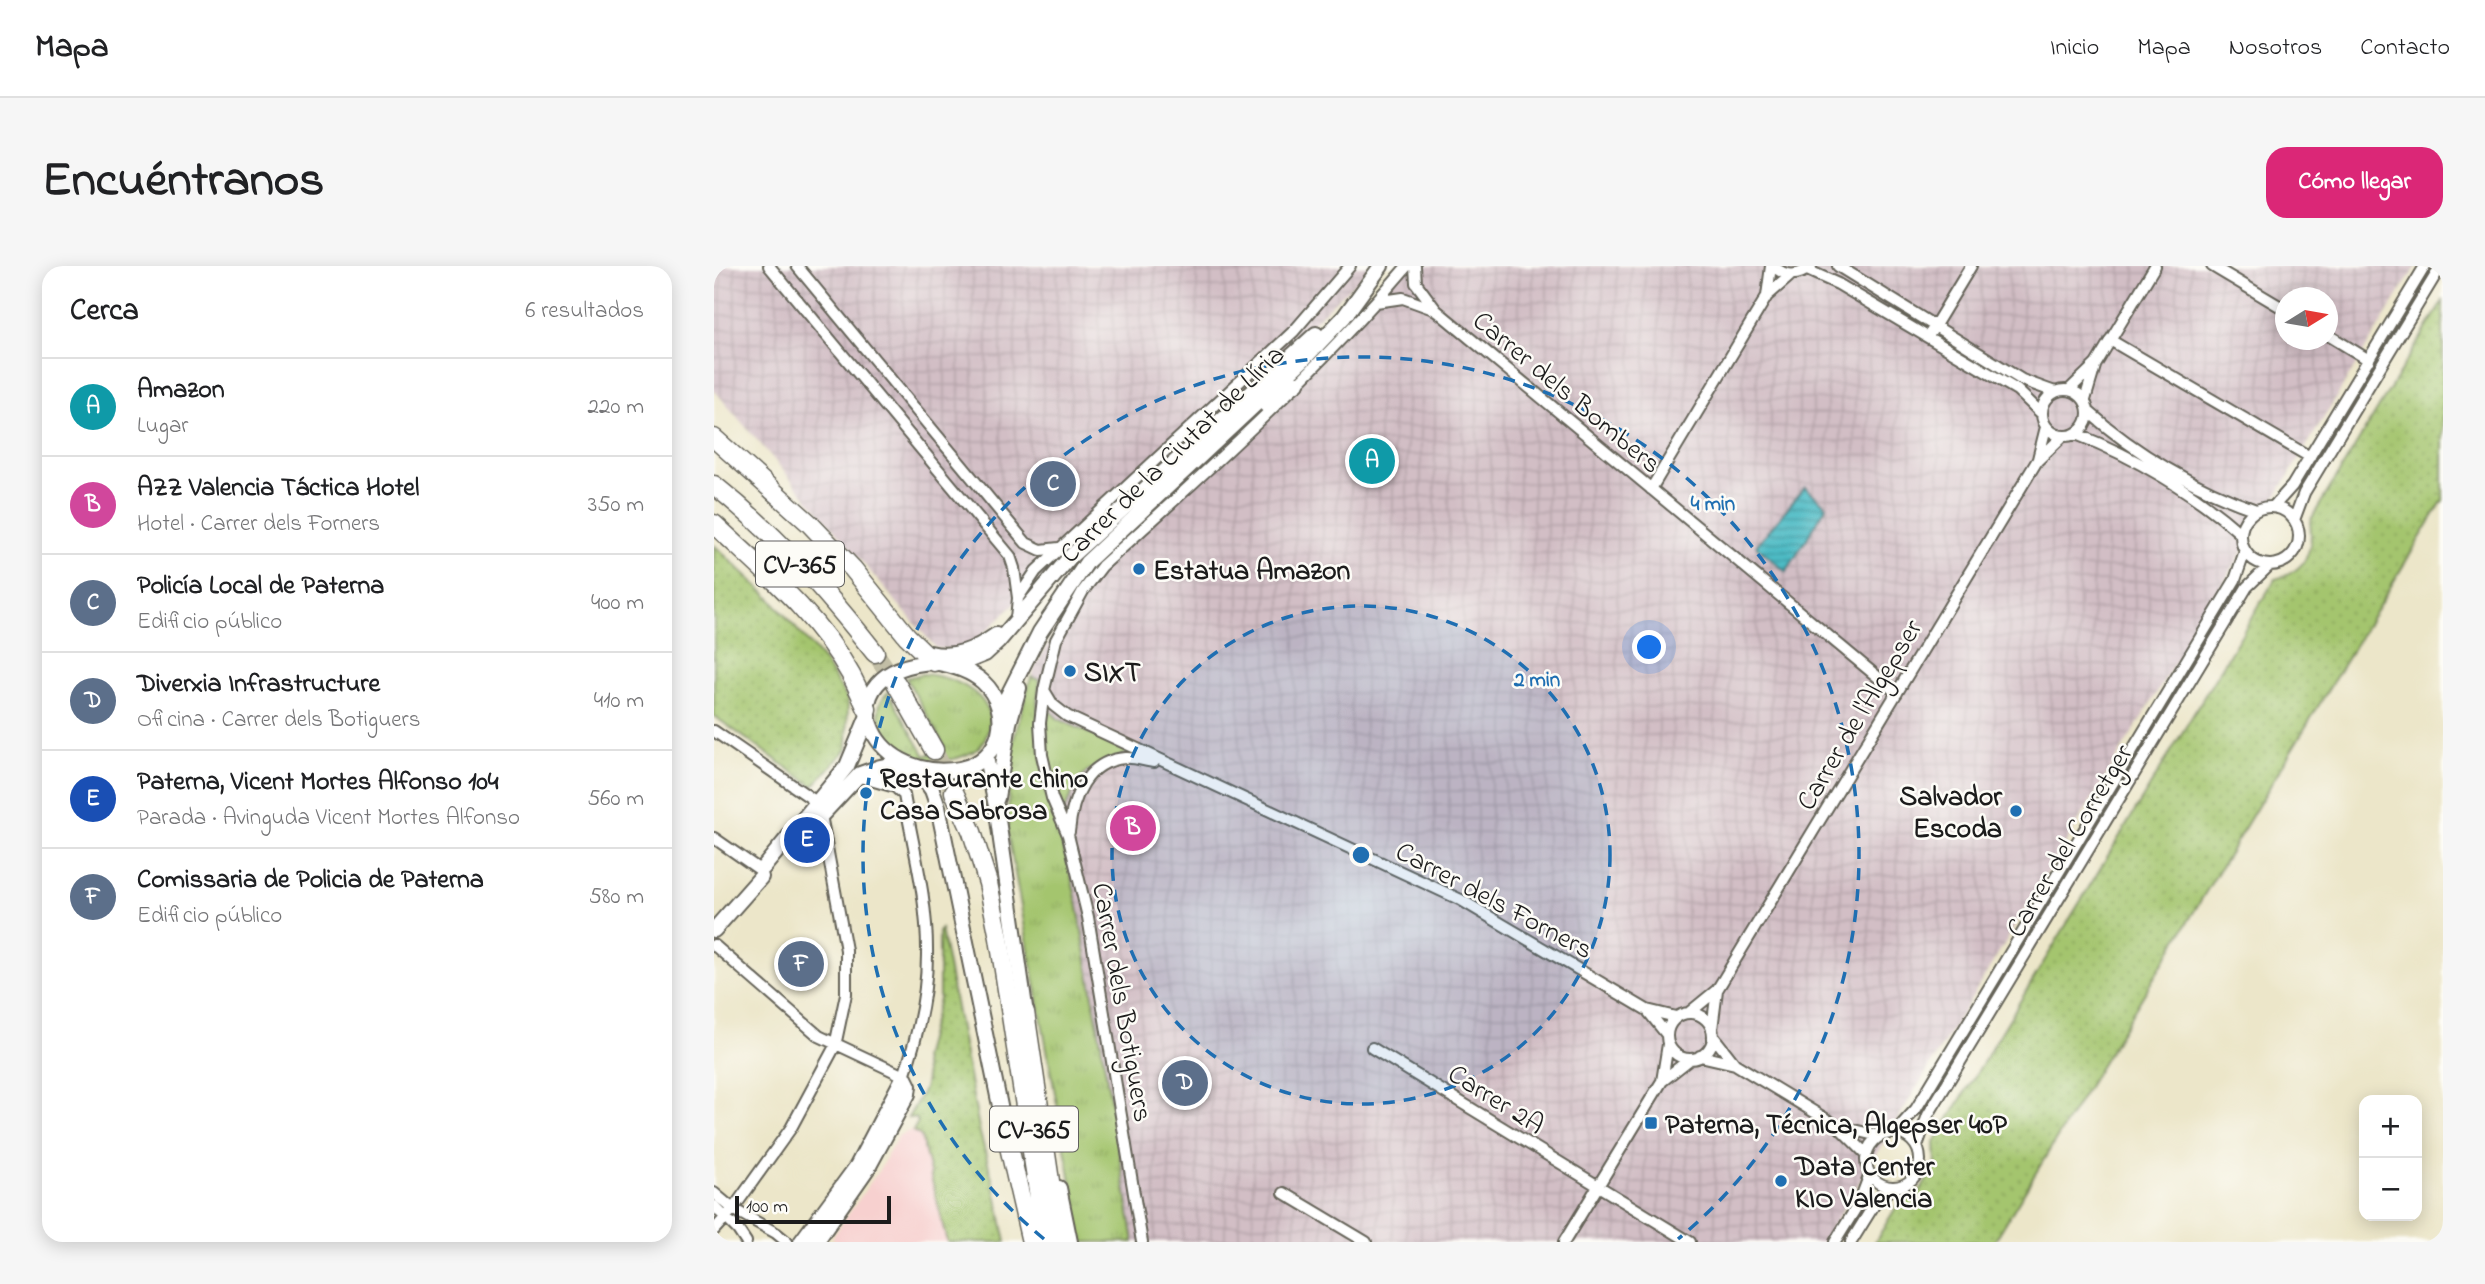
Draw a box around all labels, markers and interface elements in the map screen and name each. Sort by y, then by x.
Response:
text: Mapa [35,24,109,72]
text: Inicio [2050,31,2099,66]
text: Mapa [2137,31,2191,66]
text: Nosotros [2229,31,2322,66]
text: Contacto [2360,31,2450,66]
text: Encuéntranos [42,146,324,218]
button: Cómo llegar [2266,147,2443,218]
north arrow [2275,287,2338,350]
text: Cerca [70,290,139,334]
text: 6 resultados [525,295,644,328]
street label: Carrer dels Bombers [1462,302,1669,485]
street label: Carrer de la Ciutat de Llíria [1052,337,1290,569]
text: Amazon [137,372,224,410]
text: A [86,391,100,424]
text: 220 m [588,391,644,424]
text: Lugar [137,410,189,443]
pin: A [1349,435,1395,487]
pin: C [1030,458,1076,510]
text: AZZ Valencia Táctica Hotel [137,470,419,508]
text: B [85,489,101,522]
text: 350 m [588,489,644,522]
text: 4 min [1691,490,1735,520]
text: Hotel · Carrer dels Forners [137,508,380,541]
road number: CV-365 [756,542,844,586]
place label: Estatua Amazon [1153,552,1351,593]
marker: Estatua Amazon [1131,561,1147,577]
text: Policía Local de Paterna [137,568,384,606]
text: C [87,587,99,620]
text: 400 m [591,587,644,620]
text: Edificio público [137,606,282,639]
street label: Carrer de l'Algepser [1788,612,1935,819]
your location [1632,630,1666,664]
place label: SIXT [1084,654,1141,695]
marker: SIXT [1062,663,1078,679]
text: Diverxia Infrastructure [137,666,380,704]
text: 2 min [1513,666,1560,696]
text: D [85,685,101,718]
text: 410 m [594,685,644,718]
text: Oficina · Carrer dels Botiguers [137,704,420,737]
street label: Carrer del Corretger [1997,737,2145,946]
place label: Restaurante chino Casa Sabrosa [880,760,1088,833]
text: Paterna, Vicent Mortes Alfonso 104 [137,764,498,802]
place label: Salvador Escoda [1899,778,2003,851]
text: E [86,783,100,816]
text: 560 m [587,783,644,816]
marker: Restaurante chino Casa Sabrosa [858,785,874,801]
text: Parada · Avinguda Vicent Mortes Alfonso [137,802,520,835]
pin: B [1110,802,1156,854]
marker: Salvador Escoda [2008,803,2024,819]
pin: E [784,814,830,866]
street label: Carrer dels Forners [1387,833,1599,971]
centre of rings [1349,843,1373,867]
text: Comissaria de Policia de Paterna [137,862,484,900]
street label: Carrer dels Botiguers [1079,880,1162,1125]
text: F [86,881,100,914]
text: 580 m [589,881,644,914]
text: Edificio público [137,900,282,933]
pin: F [778,938,824,990]
street label: Carrer 2A [1439,1055,1551,1147]
pin: D [1162,1057,1208,1109]
map controls [2359,1095,2422,1221]
button: + [2359,1095,2422,1158]
place label: Paterna, Técnica, Algepser 40P [1665,1106,2008,1148]
road number: CV-365 [990,1107,1078,1152]
marker: Paterna, Técnica, Algepser 40P [1643,1115,1659,1131]
place label: Data Center KIO Valencia [1793,1148,1936,1221]
button: − [2359,1158,2422,1221]
marker: Data Center KIO Valencia [1773,1173,1789,1189]
scale bar [735,1193,891,1225]
text: 100 m [746,1194,788,1221]

